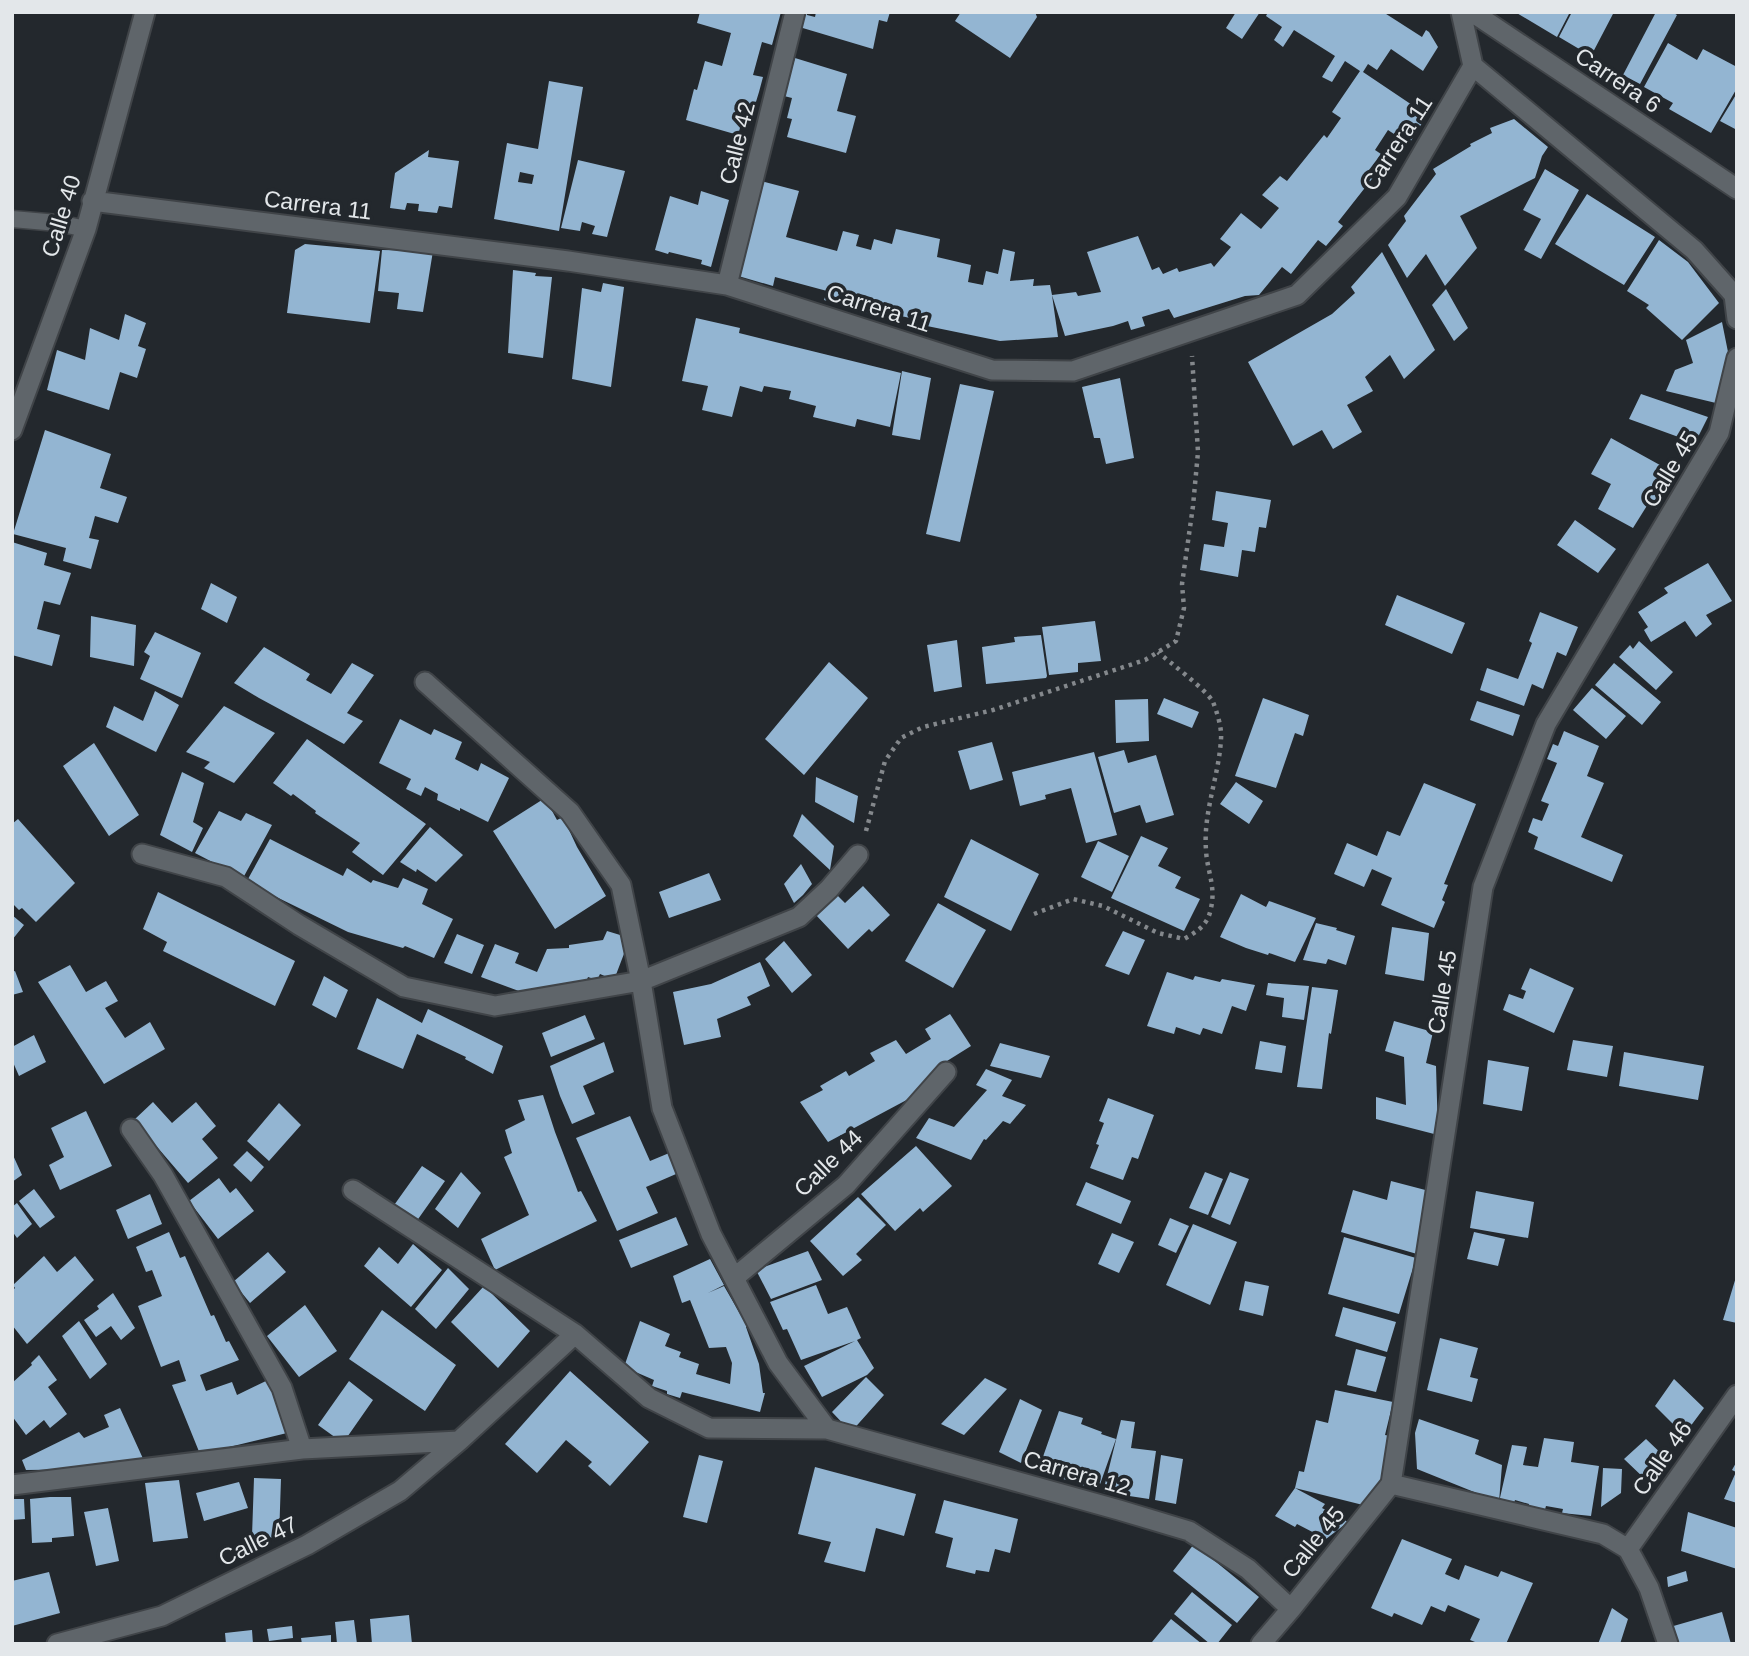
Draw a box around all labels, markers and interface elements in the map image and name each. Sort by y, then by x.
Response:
street label: Carrera 6 [1570,42,1666,118]
street label: Carrera 11 [1357,91,1437,195]
street label: Calle 42 [714,99,760,187]
street label: Calle 40 [36,172,86,260]
street label: Carrera 11 [263,186,373,224]
street label: Carrera 11 [824,279,934,337]
street label: Calle 45 [1637,426,1703,512]
street label: Calle 45 [1423,948,1461,1036]
street label: Calle 44 [789,1124,868,1202]
street label: Calle 46 [1627,1416,1697,1500]
street label: Carrera 12 [1021,1445,1133,1501]
street label: Calle 45 [1276,1501,1350,1583]
street label: Calle 47 [214,1511,302,1571]

